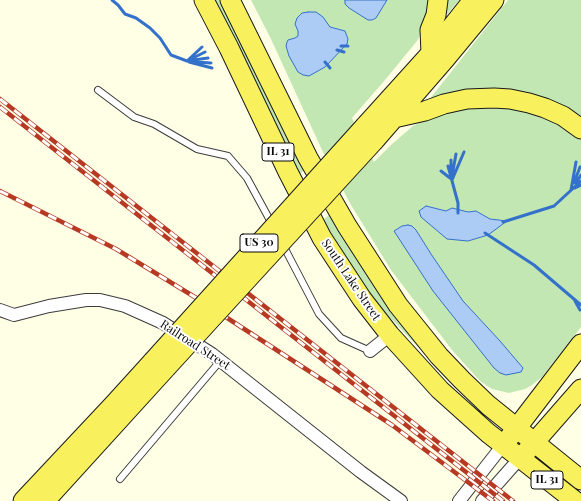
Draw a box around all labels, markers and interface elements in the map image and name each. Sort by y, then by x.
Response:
road number: IL 31 [262,143,294,161]
road number: US 30 [240,234,278,252]
street label: South Lake Street [318,237,384,323]
street label: Railroad Street [157,317,233,373]
road number: IL 31 [531,471,563,489]

